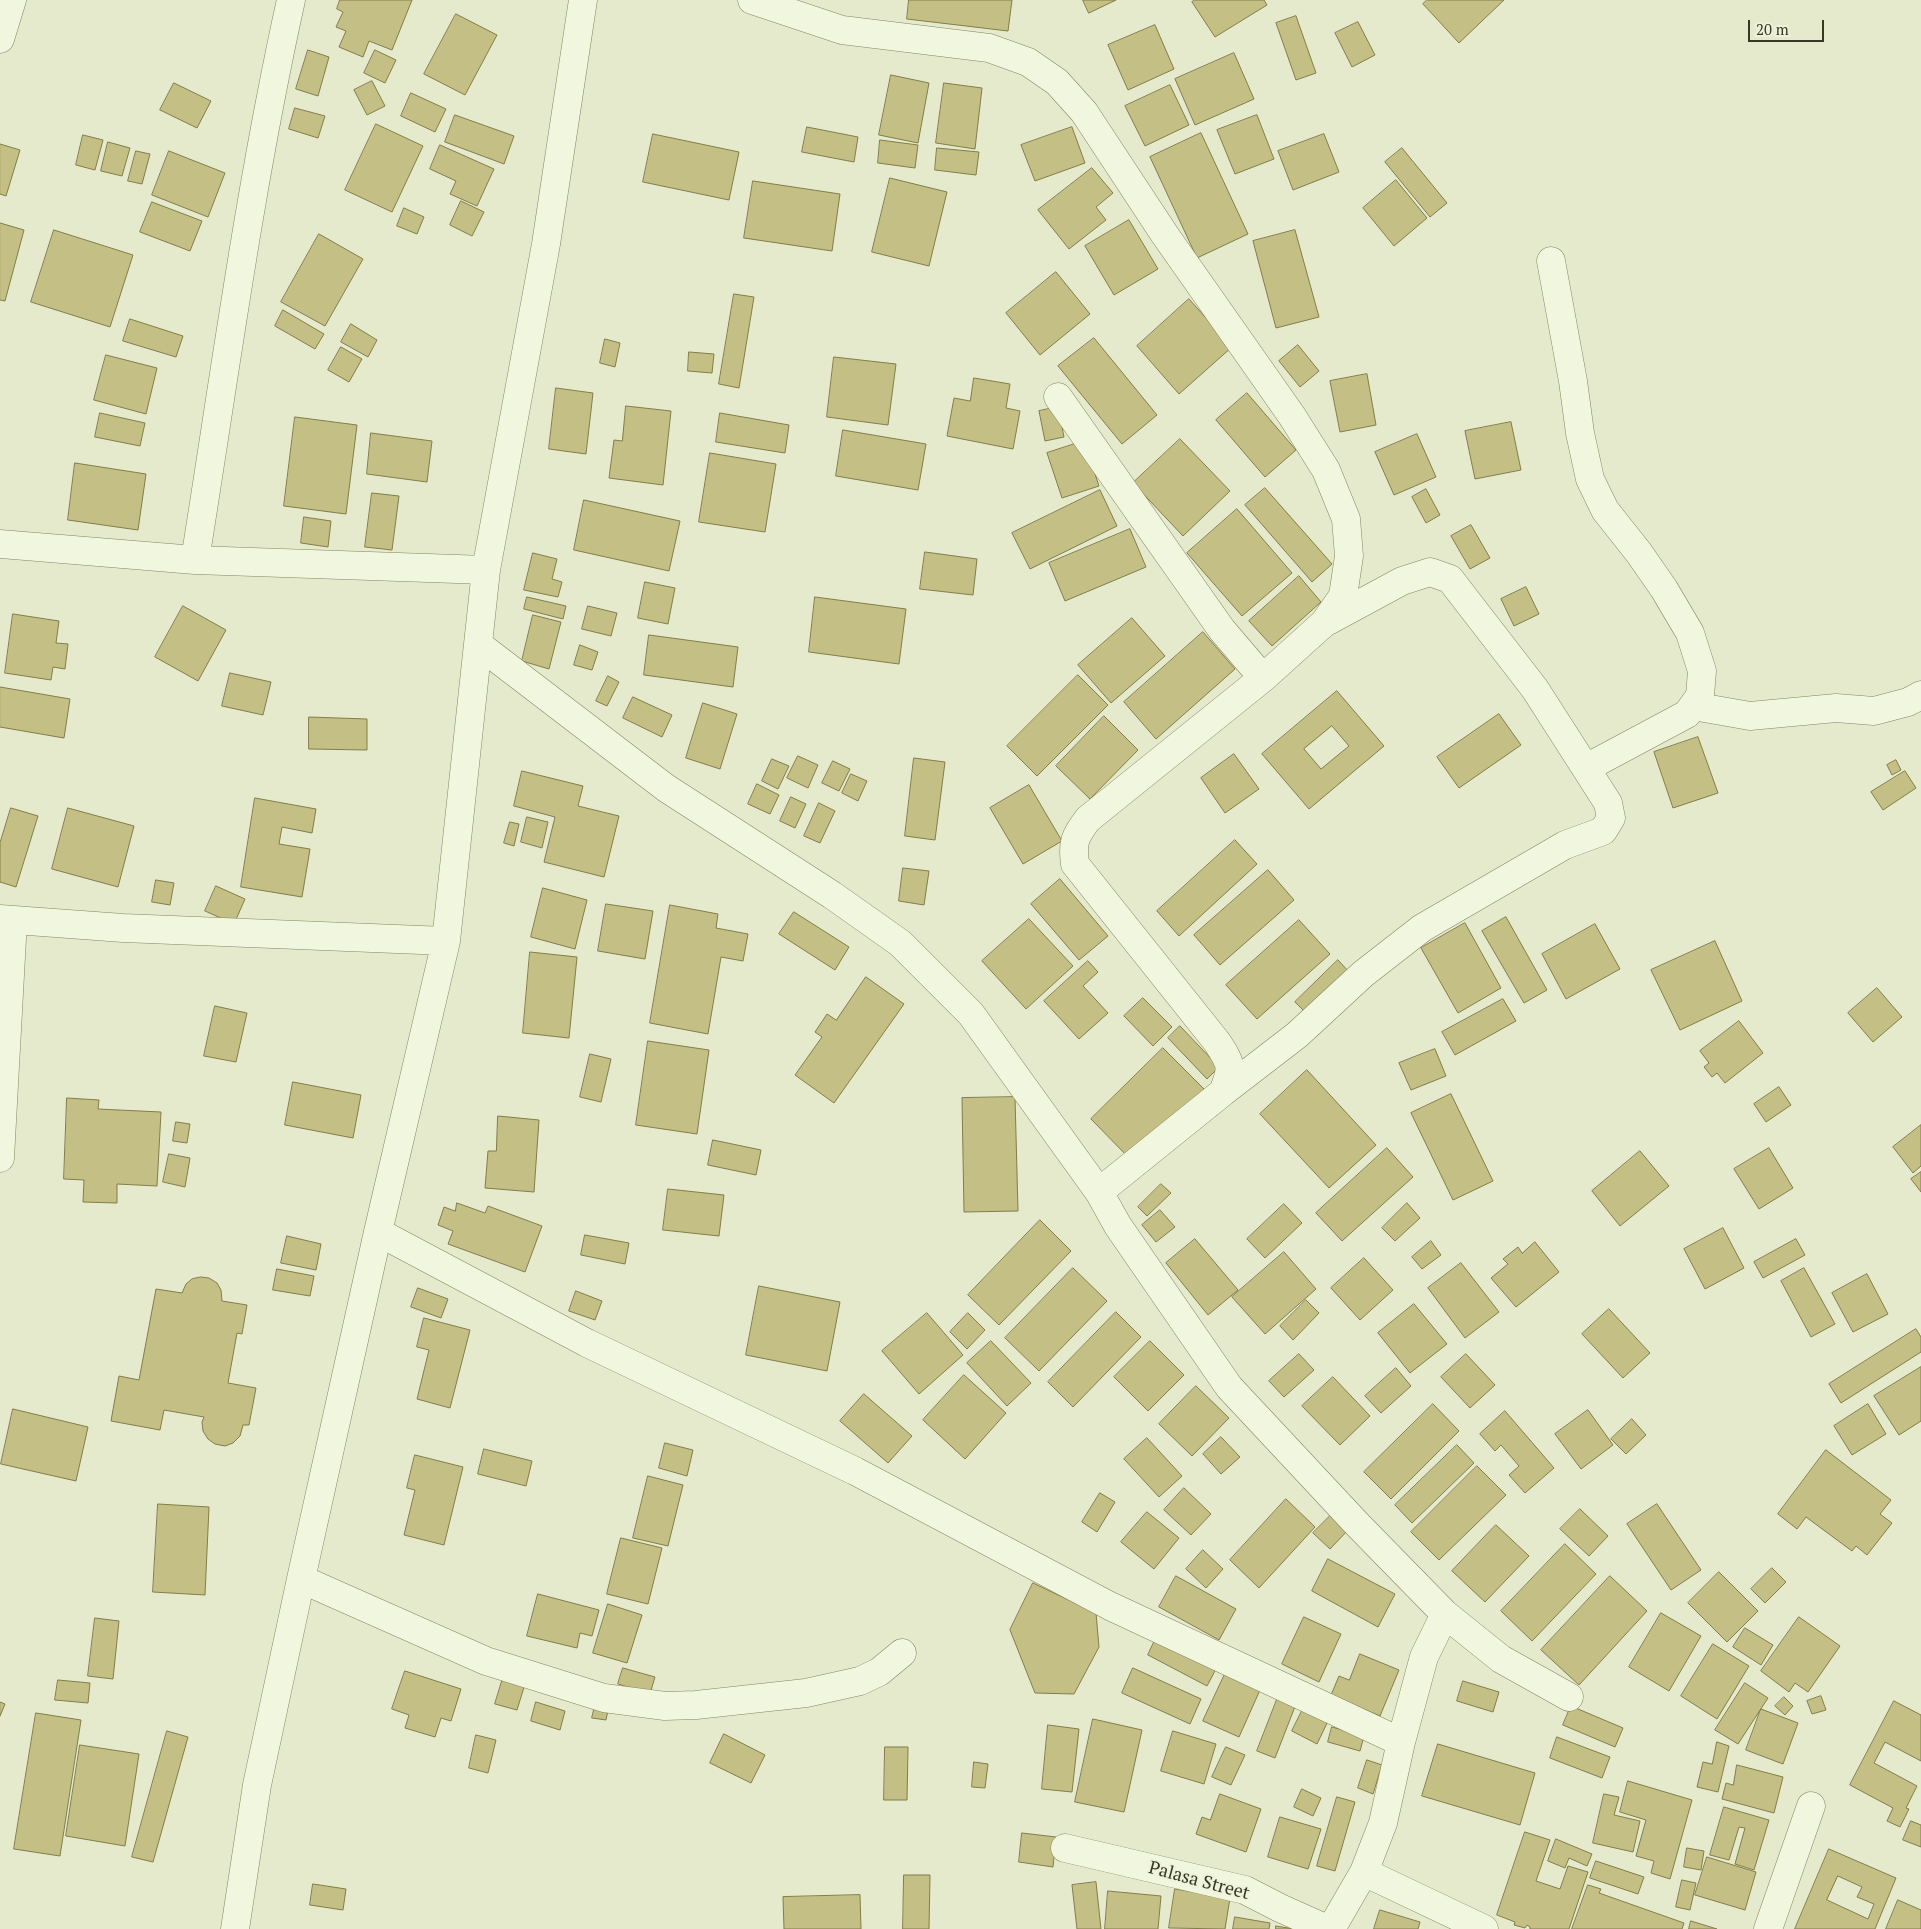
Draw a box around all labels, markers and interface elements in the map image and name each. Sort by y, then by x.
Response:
scale bar [1751,10,1827,42]
text: 20 m [1756,19,1789,39]
street label: Palasa Street [1146,1857,1252,1905]

